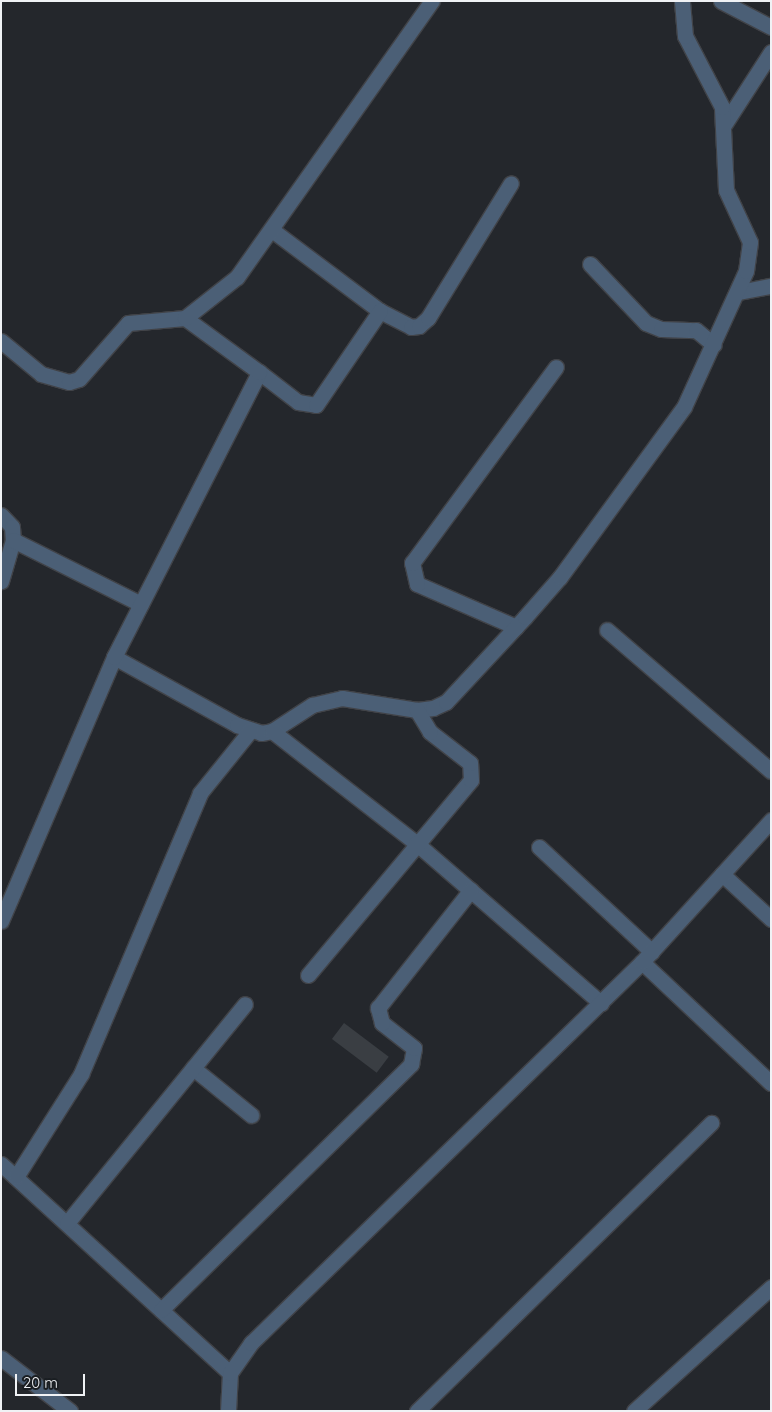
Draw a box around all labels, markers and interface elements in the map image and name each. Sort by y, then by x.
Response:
scale bar [18,1364,88,1396]
text: 20 m [23,1373,58,1392]

